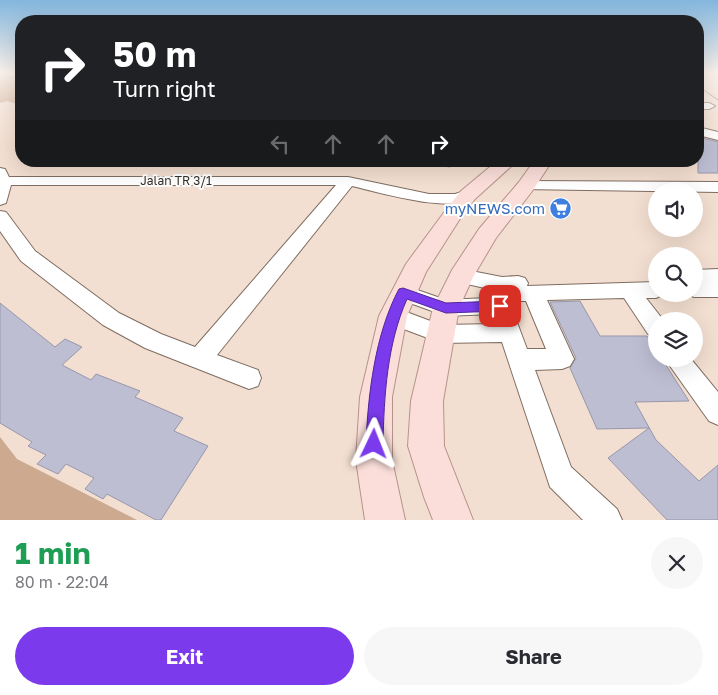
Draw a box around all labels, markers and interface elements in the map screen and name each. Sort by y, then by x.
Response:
text: 50 m [113,33,196,75]
icon: right [30,35,95,100]
text: Turn right [113,75,216,102]
icon: left [266,130,294,158]
icon: ahead [319,130,347,158]
icon: ahead [372,130,400,158]
icon: right [425,130,453,158]
street label: Jalan TR 3/1 [140,173,212,188]
map controls [648,182,703,367]
button: sound [648,182,703,237]
supermarket icon: myNEWS.com [549,196,573,220]
place label: myNEWS.com [445,199,545,217]
button: search [648,247,703,302]
pin [479,285,521,327]
icon: arrive [486,292,514,320]
button: layers [648,312,703,367]
position arrow [347,417,399,469]
text: 1 min [15,535,91,571]
button: close [651,537,703,589]
text: 80 m · 22:04 [15,572,109,592]
button: Exit [15,627,354,685]
button: Share [364,627,703,685]

